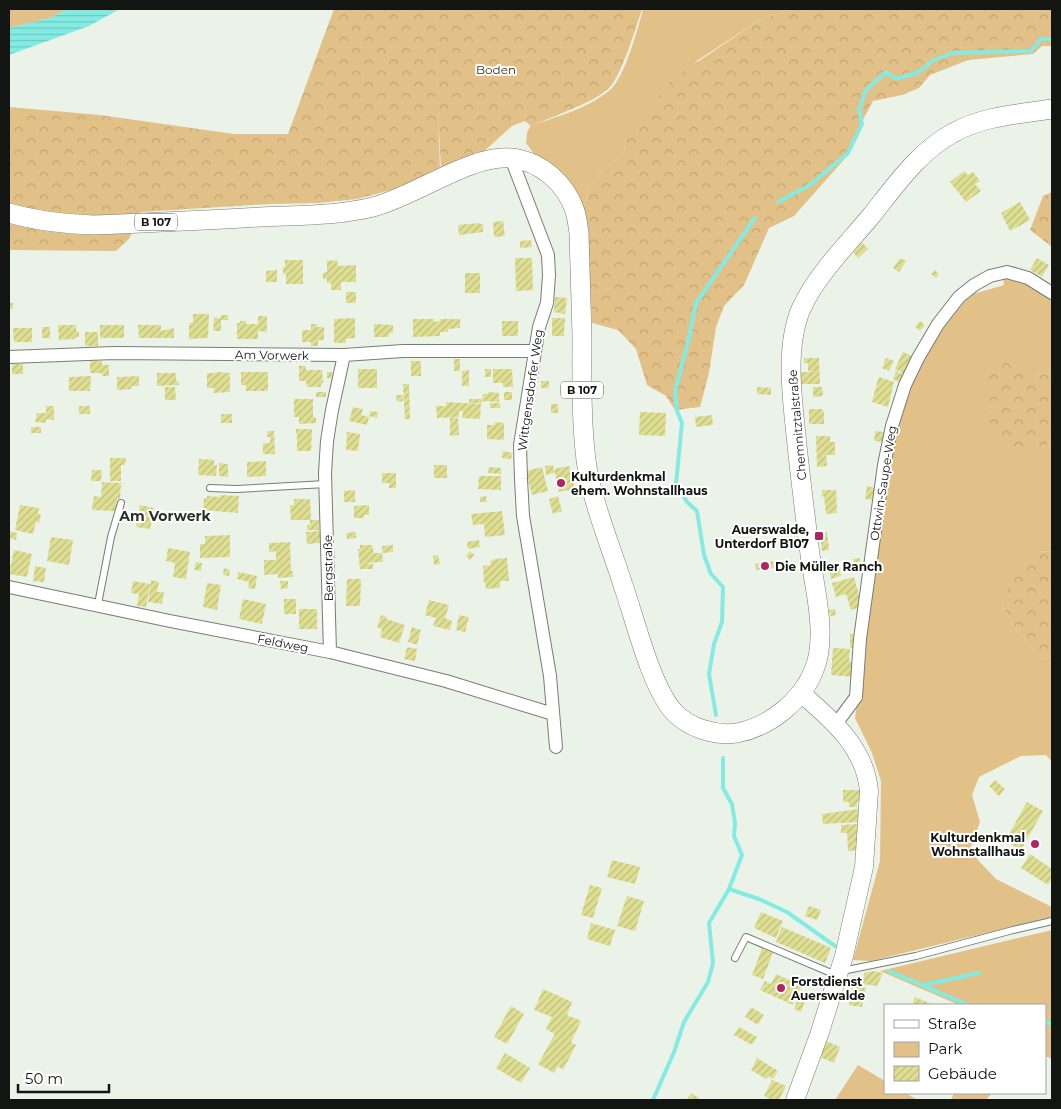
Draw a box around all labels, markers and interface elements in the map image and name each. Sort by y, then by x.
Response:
park label: Boden [476,62,516,77]
road number: B 107 [135,213,177,230]
street label: Wittgensdorfer Weg [514,328,546,452]
street label: Am Vorwerk [235,347,310,363]
street label: Chemnitztalstraße [785,369,809,481]
road number: B 107 [561,382,603,398]
street label: Ottwin-Saupe-Weg [866,424,900,542]
place label: Kulturdenkmal ehem. Wohnstallhaus [571,469,708,498]
marker: Kulturdenkmal ehem. Wohnstallhaus [555,477,567,489]
district label: Am Vorwerk [118,507,212,525]
place label: Auerswalde, Unterdorf B107 [715,522,810,551]
marker: Auerswalde, Unterdorf B107 [813,530,825,542]
street label: Bergstraße [320,535,336,601]
place label: Die Müller Ranch [775,559,882,574]
marker: Die Müller Ranch [759,560,771,572]
street label: Feldweg [256,631,310,655]
place label: Kulturdenkmal Wohnstallhaus [930,830,1026,859]
marker: Kulturdenkmal Wohnstallhaus [1029,838,1041,850]
place label: Forstdienst Auerswalde [790,974,866,1003]
marker: Forstdienst Auerswalde [775,982,787,994]
legend [884,1004,1046,1094]
text: Straße [928,1014,977,1033]
text: Park [928,1039,962,1058]
scale bar [18,1062,109,1094]
text: Gebäude [928,1064,997,1083]
text: 50 m [25,1069,63,1088]

